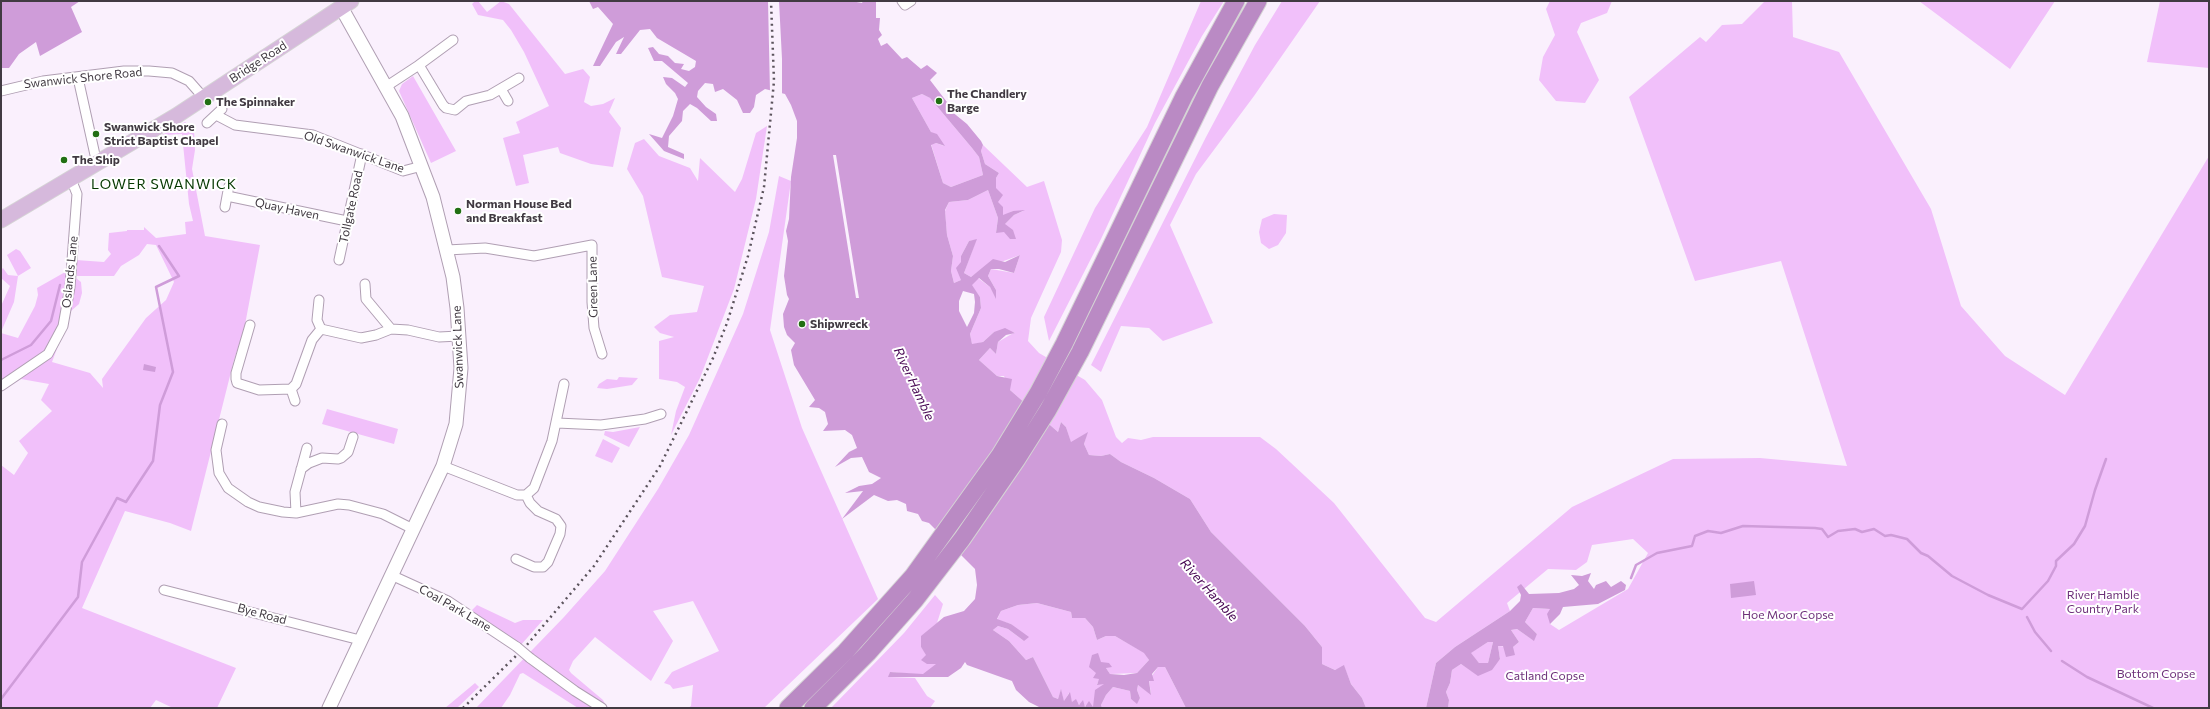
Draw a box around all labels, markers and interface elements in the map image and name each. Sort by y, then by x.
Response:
street label: Bridge Road [227,38,289,86]
street label: Swanwick Shore Road [23,65,143,91]
place label: The Chandlery Barge [947,87,1027,115]
place label: The Spinnaker [216,95,295,109]
marker: The Chandlery Barge [934,96,944,106]
marker: The Spinnaker [203,97,213,107]
place label: Swanwick Shore Strict Baptist Chapel [104,120,218,148]
street label: Old Swanwick Lane [302,128,406,176]
marker: Swanwick Shore Strict Baptist Chapel [91,129,101,139]
place label: The Ship [72,153,120,167]
marker: The Ship [59,155,69,165]
street label: Tollgate Road [336,169,366,245]
district label: LOWER SWANWICK [91,176,237,192]
street label: Quay Haven [253,195,321,223]
place label: Norman House Bed and Breakfast [466,197,572,225]
marker: Norman House Bed and Breakfast [453,206,463,216]
street label: Oslands Lane [59,235,81,309]
street label: Green Lane [585,256,601,318]
street label: Swanwick Lane [449,305,467,389]
place label: Shipwreck [810,317,868,331]
marker: Shipwreck [797,319,807,329]
water label: River Hamble [890,345,938,423]
water label: River Hamble [1177,555,1241,625]
street label: Coal Park Lane [416,582,494,634]
park label: River Hamble Country Park [2067,588,2139,616]
street label: Bye Road [236,601,288,627]
park label: Hoe Moor Copse [1742,608,1834,622]
park label: Bottom Copse [2117,667,2195,681]
park label: Catland Copse [1505,669,1585,683]

